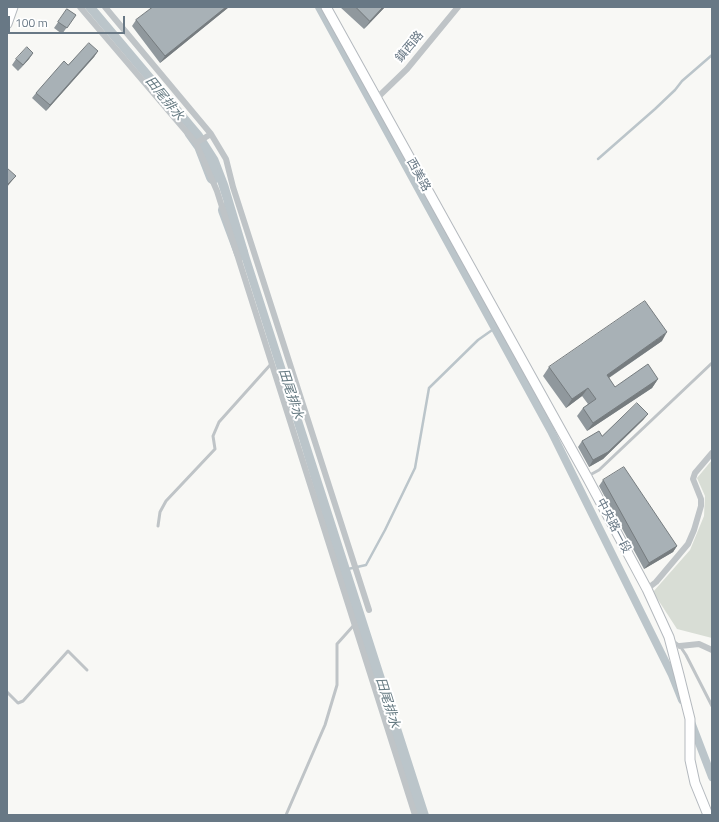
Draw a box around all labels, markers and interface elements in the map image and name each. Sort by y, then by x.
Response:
scale bar [10,8,127,34]
text: 100 m [15,13,48,32]
street label: 鎮西路 [393,29,427,65]
water label: 田尾排水 [142,74,186,124]
street label: 西美路 [403,156,433,194]
water label: 田尾排水 [275,367,305,421]
street label: 中央路一段 [593,496,633,556]
water label: 田尾排水 [372,676,402,730]

